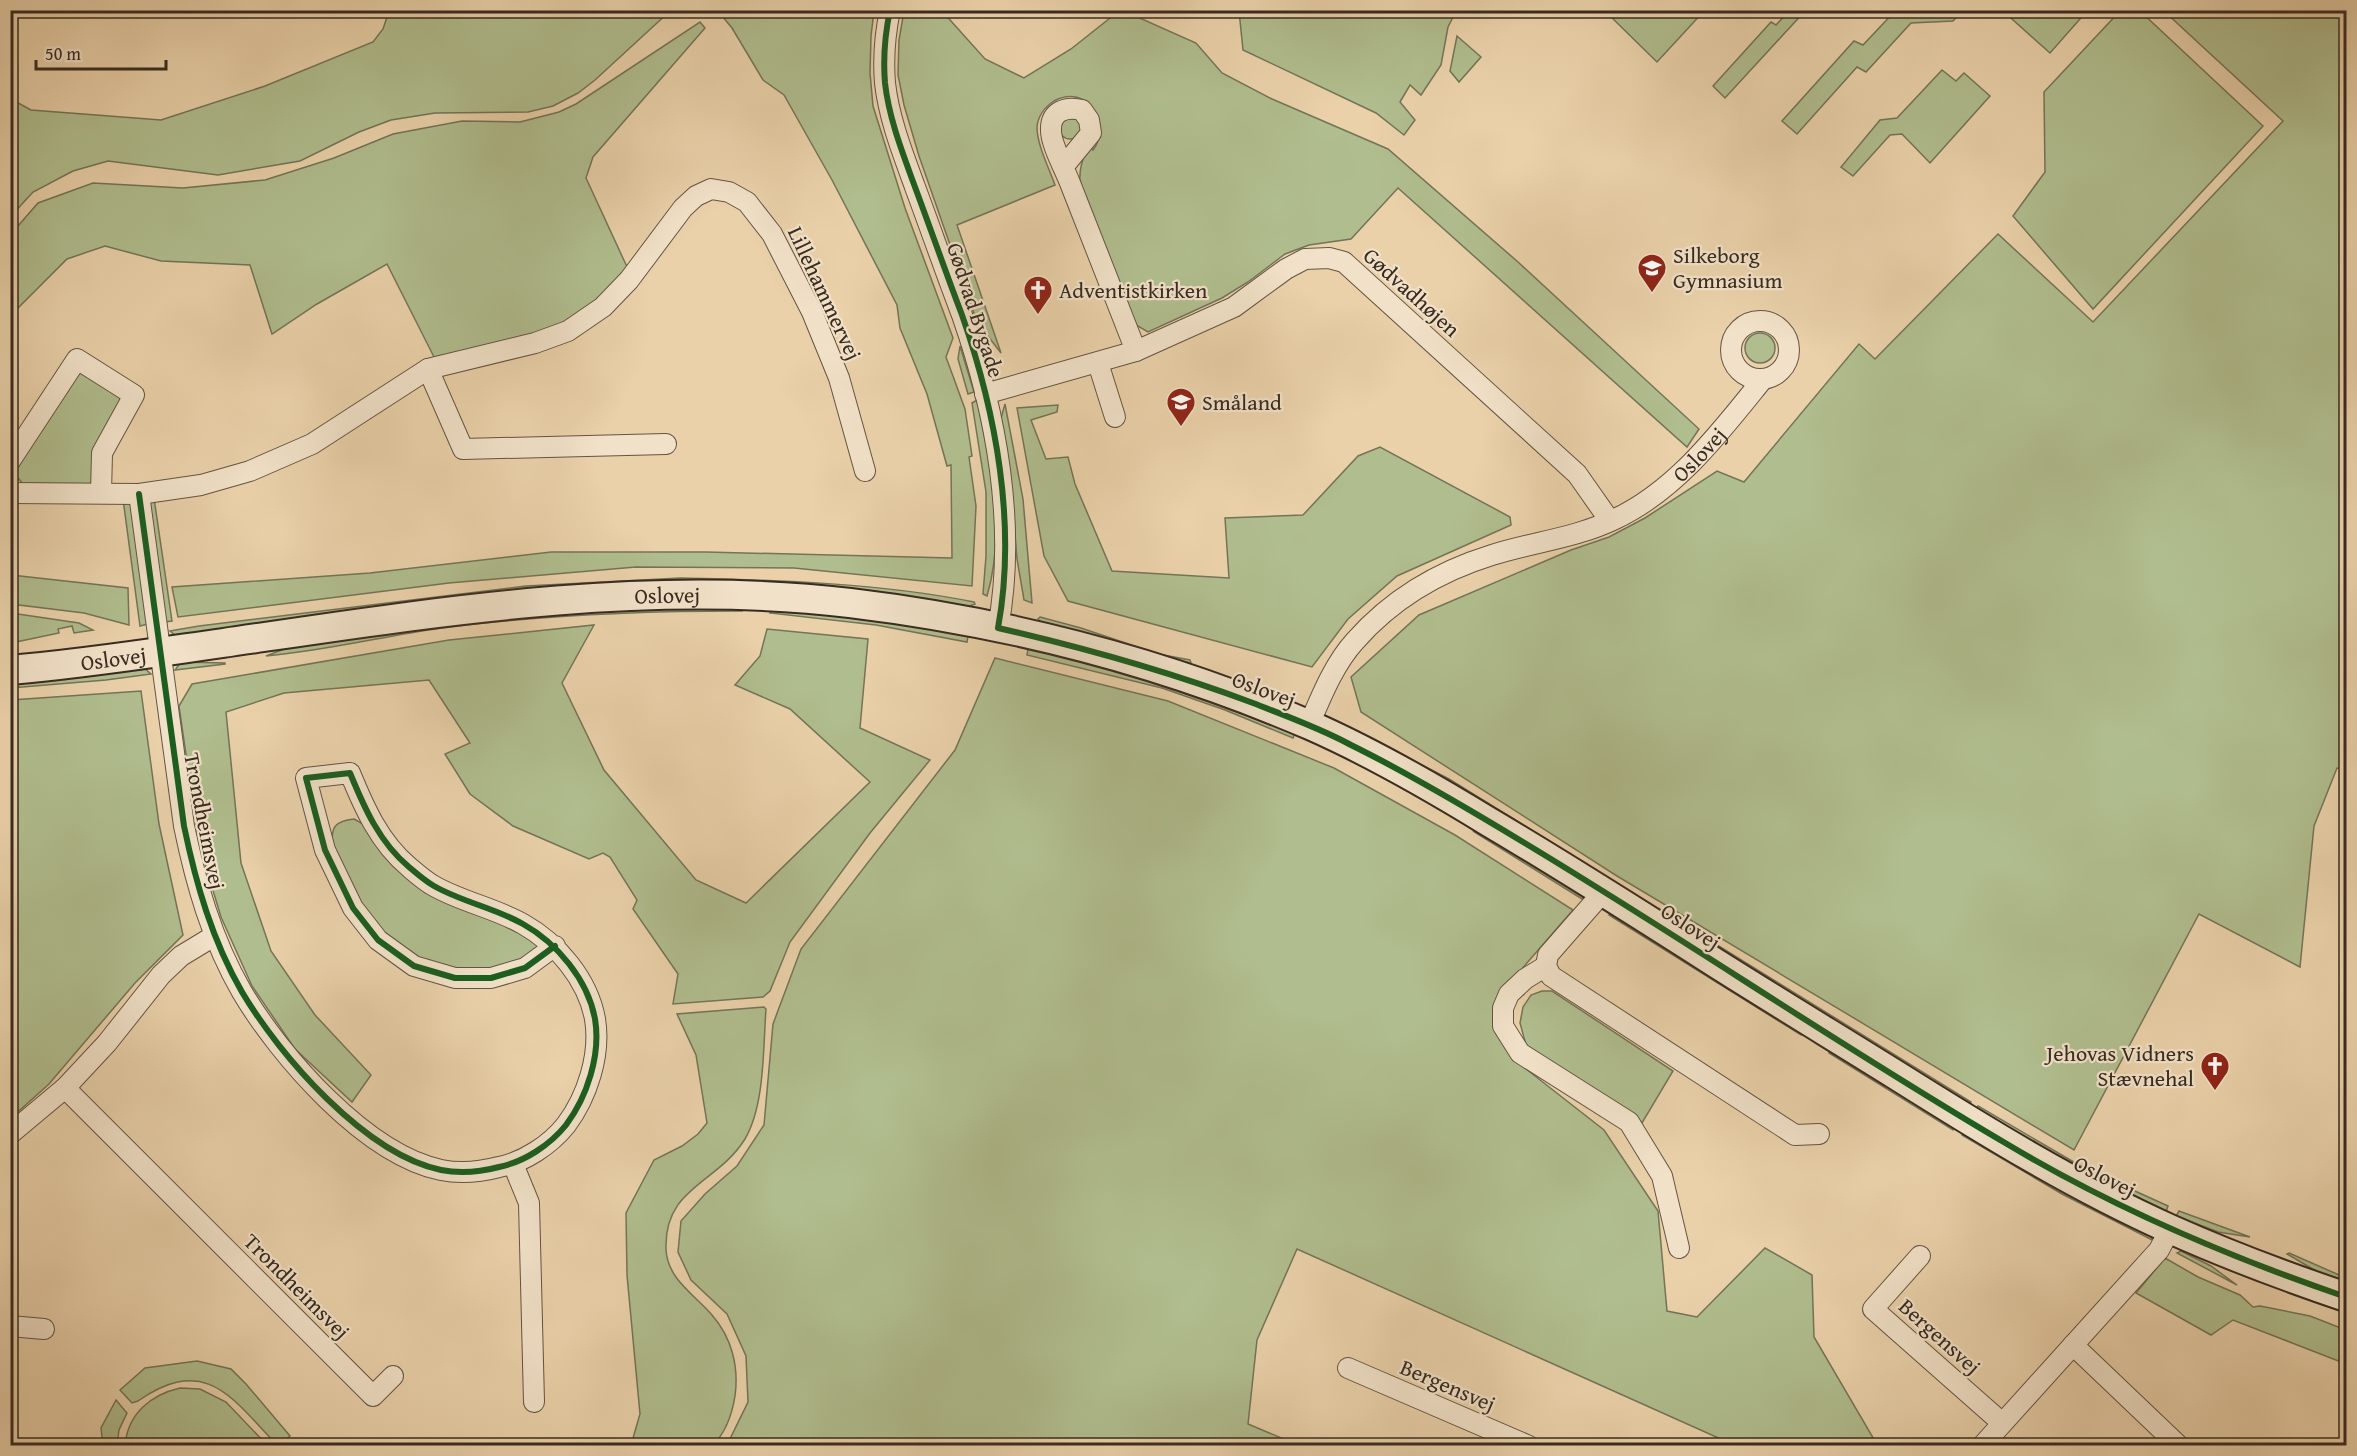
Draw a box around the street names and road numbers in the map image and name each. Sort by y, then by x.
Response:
street label: Lillehammervej [780,221,870,365]
street label: Gødvad Bygade [939,238,1013,382]
street label: Gødvadhøjen [1356,240,1468,345]
street label: Oslovej [1665,420,1733,489]
street label: Oslovej [634,578,700,612]
street label: Oslovej [79,638,148,679]
street label: Oslovej [1228,663,1300,715]
street label: Trondheimsvej [176,750,234,892]
street label: Oslovej [1655,895,1727,957]
street label: Oslovej [2068,1147,2142,1205]
street label: Trondheimsvej [237,1226,357,1346]
street label: Bergensvej [1892,1290,1988,1382]
street label: Bergensvej [1395,1351,1501,1419]

